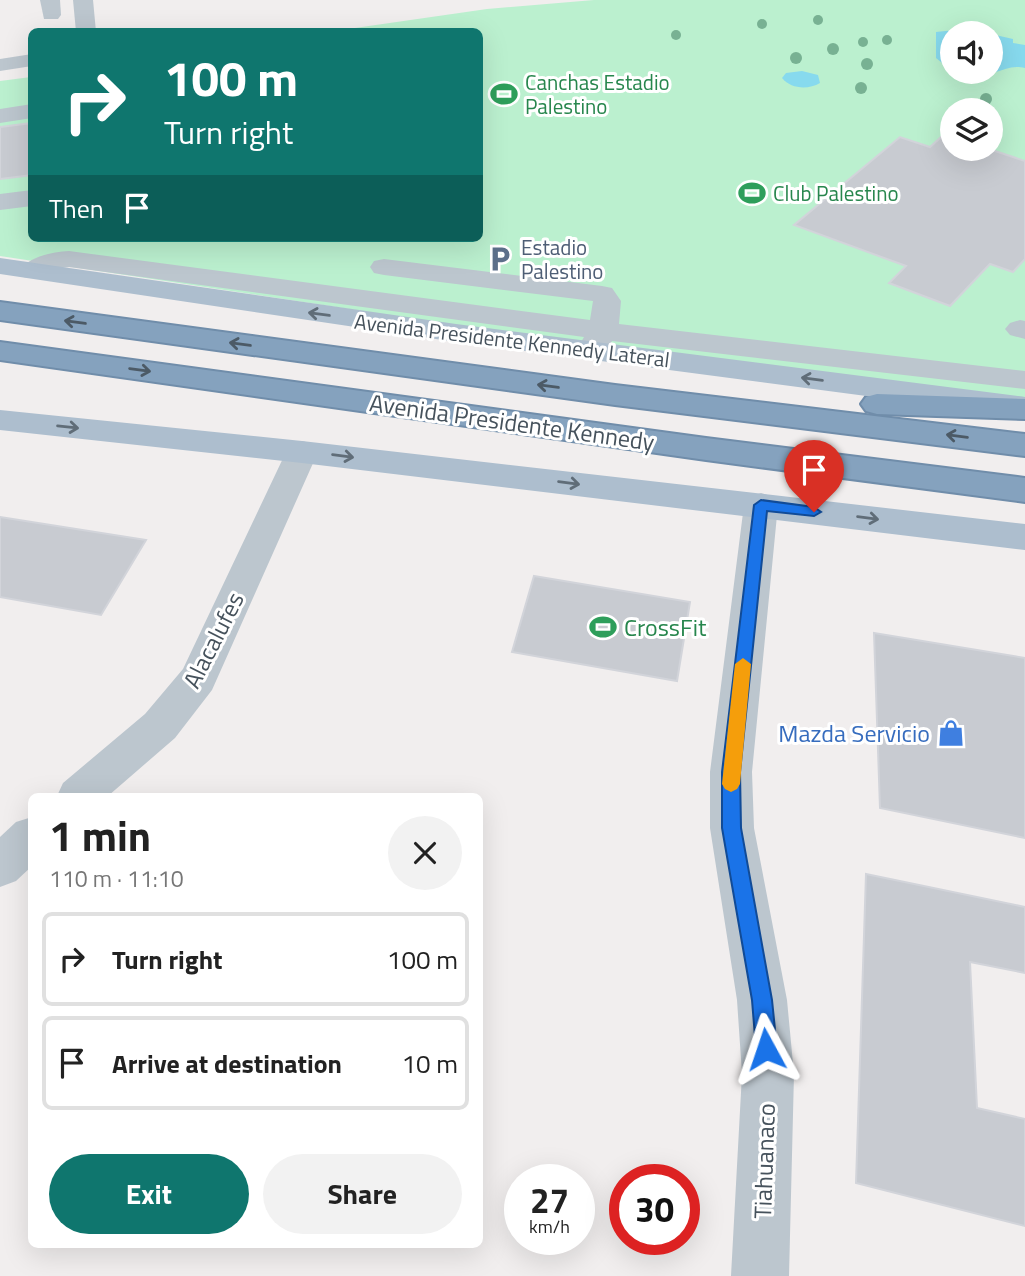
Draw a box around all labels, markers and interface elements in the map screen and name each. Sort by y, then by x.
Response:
map controls [940,21,1003,161]
button: sound [940,21,1003,84]
text: 100 m [164,40,298,115]
icon: right [49,56,140,147]
place label: Canchas Estadio Palestino [525,66,670,122]
sports icon: Canchas Estadio Palestino [489,79,519,109]
button: layers [940,98,1003,161]
text: Turn right [164,108,293,156]
place label: Club Palestino [773,177,899,209]
sports icon: Club Palestino [737,178,767,208]
text: Then [49,189,104,228]
icon: arrive [118,189,156,227]
place label: Estadio Palestino [521,231,603,287]
parking icon: Estadio Palestino [485,244,515,274]
street label: Avenida Presidente Kennedy Lateral [353,305,671,375]
one-way arrow [308,308,331,321]
one-way arrow [64,315,87,328]
one-way arrow [230,338,252,351]
one-way arrow [128,364,151,377]
one-way arrow [801,372,823,385]
one-way arrow [537,380,560,393]
street label: Avenida Presidente Kennedy [367,384,657,460]
one-way arrow [56,421,79,434]
one-way arrow [946,430,969,443]
pin [784,440,844,512]
one-way arrow [331,450,354,463]
icon: arrive [795,451,833,489]
one-way arrow [557,476,580,489]
one-way arrow [856,511,879,524]
street label: Alacalufes [173,586,253,694]
place label: CrossFit [624,609,707,645]
sports icon: CrossFit [588,612,618,642]
place label: Mazda Servicio [778,715,930,751]
shop icon: Mazda Servicio [936,718,966,748]
text: 1 min [49,803,151,867]
button: close [388,816,462,890]
text: 110 m · 11:10 [49,861,184,896]
icon: right [53,940,91,978]
text: Turn right [112,940,223,979]
text: 100 m [387,940,458,979]
position arrow [729,1012,803,1086]
icon: arrive [53,1044,91,1082]
text: Arrive at destination [112,1044,342,1083]
text: 10 m [401,1044,458,1083]
street label: Tiahuanaco [744,1103,784,1219]
button: Exit [49,1154,249,1234]
button: Share [263,1154,462,1234]
speed limit sign: 30 [609,1164,700,1255]
text: 27 [530,1173,569,1227]
text: km/h [529,1213,570,1240]

